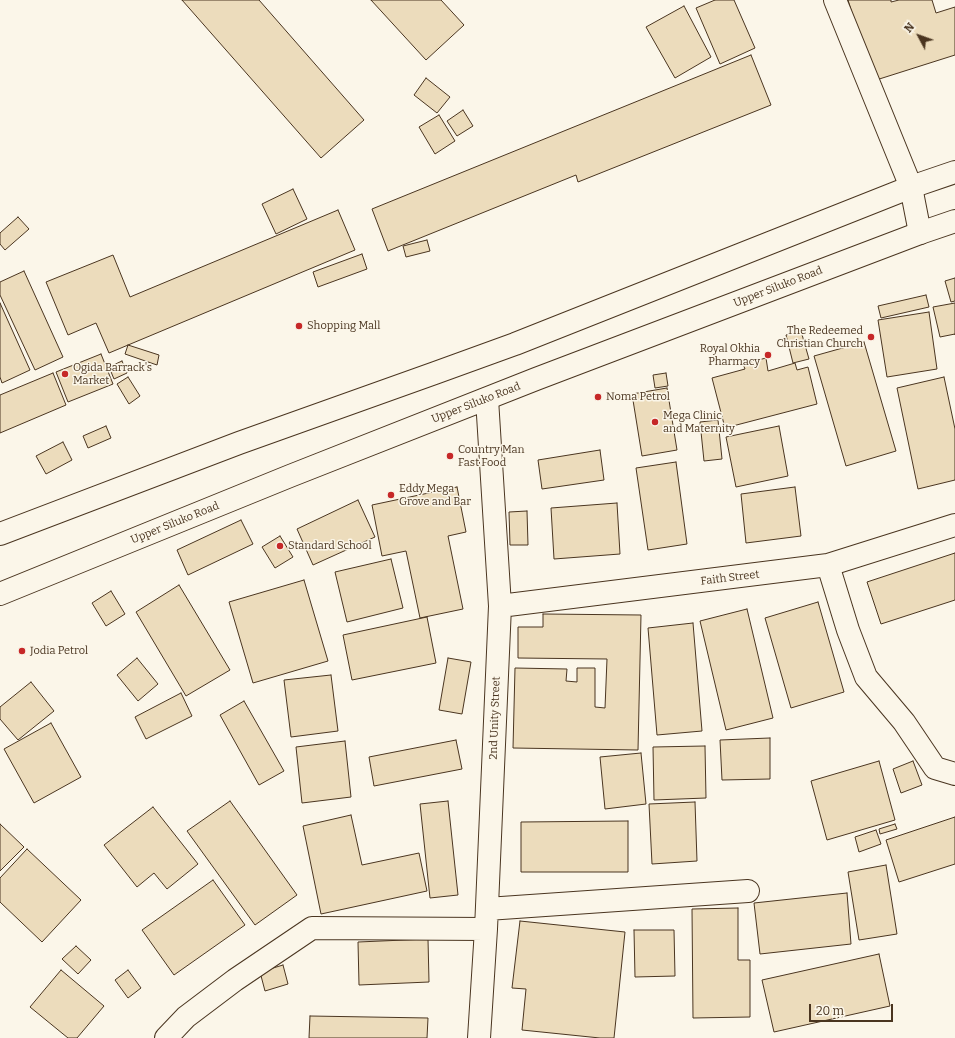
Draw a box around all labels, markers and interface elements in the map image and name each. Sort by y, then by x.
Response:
north arrow [899,16,939,56]
text: N [902,20,917,35]
street label: Upper Siluko Road [732,264,824,310]
place label: Shopping Mall [307,319,380,333]
marker: Shopping Mall [294,321,304,331]
place label: The Redeemed Christian Church [777,324,863,350]
marker: The Redeemed Christian Church [866,332,876,342]
place label: Royal Okhia Pharmacy [700,342,760,368]
marker: Royal Okhia Pharmacy [763,350,773,360]
place label: Ogida Barrack's Market [73,361,152,387]
marker: Ogida Barrack's Market [60,369,70,379]
street label: Upper Siluko Road [430,380,522,426]
place label: Noma Petrol [606,390,670,404]
marker: Noma Petrol [593,392,603,402]
place label: Mega Clinic and Maternity [663,409,735,435]
marker: Mega Clinic and Maternity [650,417,660,427]
place label: Country Man Fast Food [458,443,525,469]
marker: Country Man Fast Food [445,451,455,461]
place label: Eddy Mega Grove and Bar [399,482,471,508]
marker: Eddy Mega Grove and Bar [386,490,396,500]
street label: Upper Siluko Road [129,499,221,547]
place label: Standard School [288,539,372,553]
marker: Standard School [275,541,285,551]
street label: Faith Street [700,568,760,588]
place label: Jodia Petrol [30,644,88,658]
marker: Jodia Petrol [17,646,27,656]
street label: 2nd Unity Street [487,676,503,760]
scale bar [811,996,895,1022]
text: 20 m [816,1004,844,1018]

